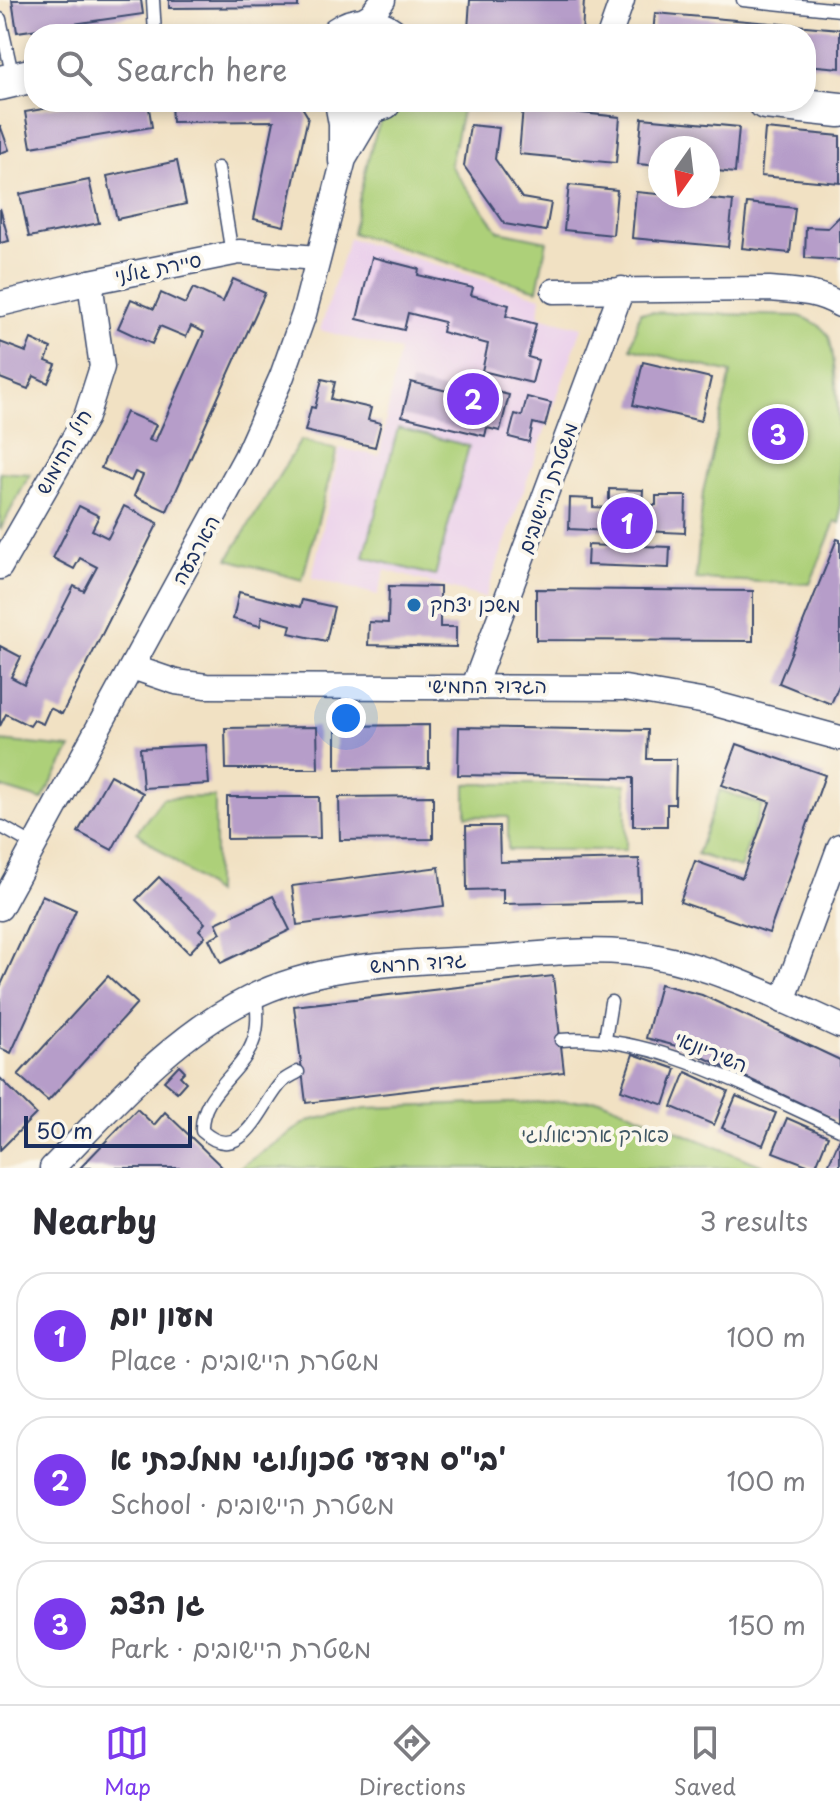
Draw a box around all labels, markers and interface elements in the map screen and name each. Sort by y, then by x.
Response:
search box [24,24,816,112]
icon: search [52,46,96,90]
text: Search here [116,46,288,91]
north arrow [648,136,720,208]
street label: סיירת גולני [112,244,204,290]
pin: 2 [447,369,499,429]
street label: חיל החימוש [27,403,99,500]
pin: 3 [752,404,804,464]
street label: משטרת היישובים [509,418,585,557]
pin: 1 [601,493,653,553]
street label: הארבעה [164,509,227,590]
place label: משכן יצחק [430,589,521,619]
marker: משכן יצחק [405,596,423,614]
street label: הגדוד החמישי [427,670,547,700]
your location [326,698,366,738]
street label: גדוד חרמש [369,944,467,980]
street label: השיריונאי [670,1023,752,1079]
scale bar [24,1112,192,1148]
text: 50 m [36,1113,93,1146]
park label: פארק ארכיאולוגי [521,1119,669,1149]
text: Nearby [32,1194,157,1246]
text: 3 results [700,1201,808,1240]
text: מעון יום [110,1291,214,1336]
text: 1 [54,1317,66,1356]
text: 100 m [726,1317,806,1356]
text: Place · משטרת היישובים [110,1340,379,1379]
text: בי"ס מדעי טכנולוגי ממלכתי א' [110,1435,506,1480]
text: 2 [51,1461,69,1500]
text: 100 m [726,1461,806,1500]
text: School · משטרת היישובים [110,1484,395,1523]
text: גן הצב [110,1579,205,1624]
text: 3 [51,1605,69,1644]
text: 150 m [728,1605,806,1644]
text: Park · משטרת היישובים [110,1628,371,1667]
tab: Map [104,1721,151,1802]
tab: Directions [359,1721,466,1802]
tab: Saved [674,1721,736,1802]

